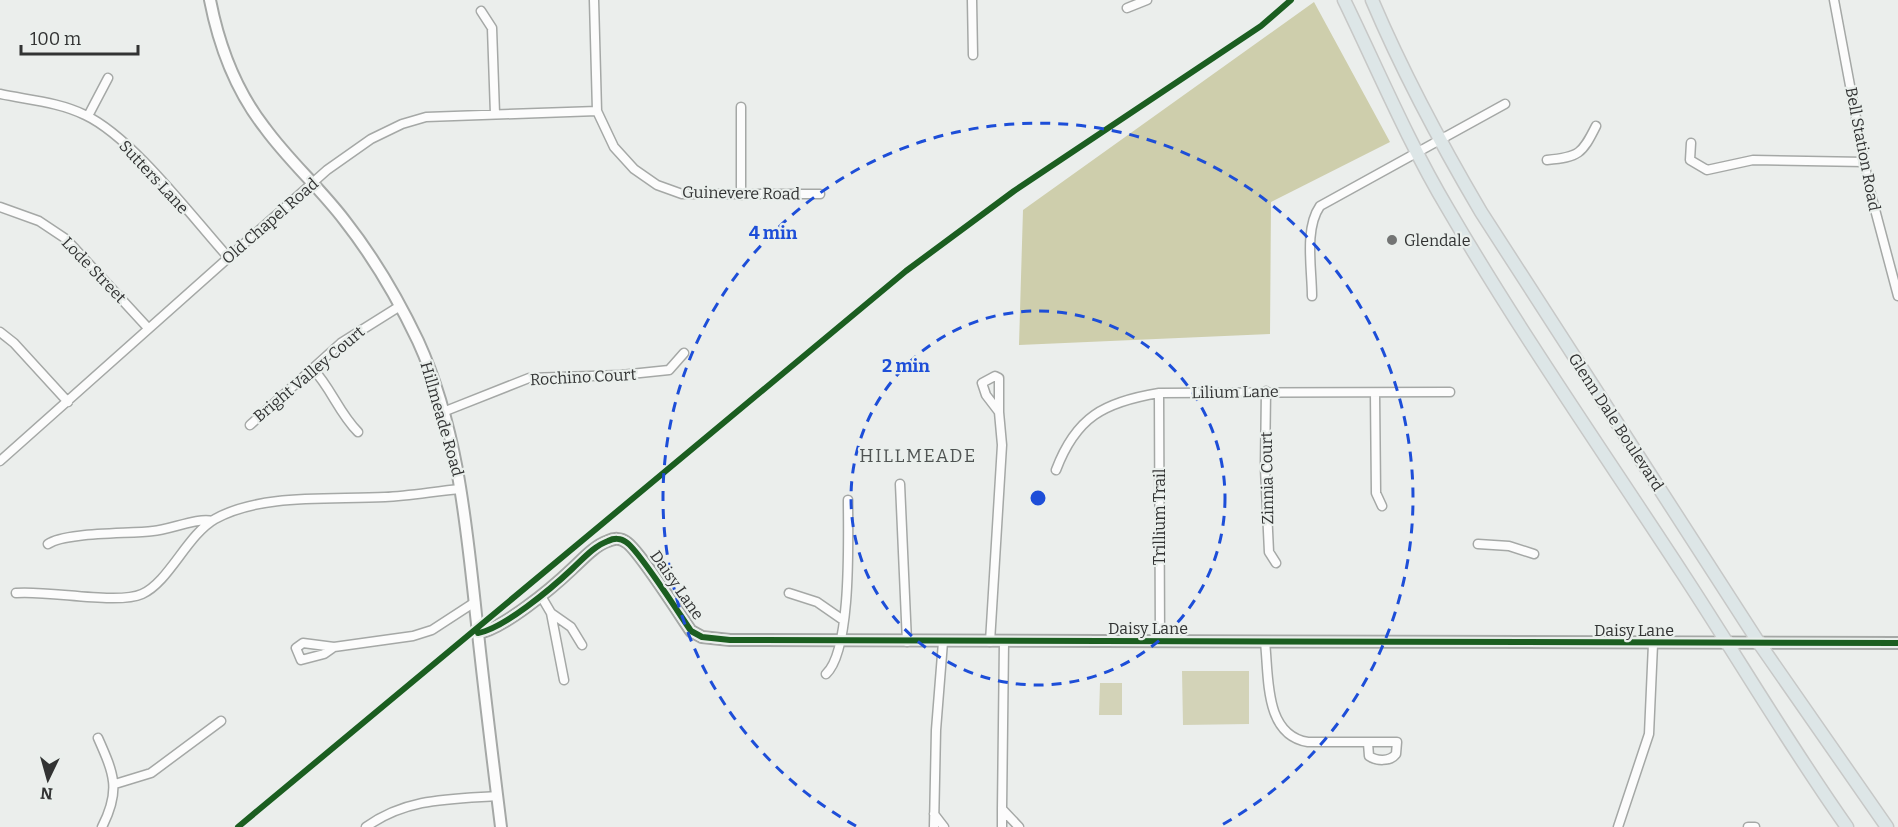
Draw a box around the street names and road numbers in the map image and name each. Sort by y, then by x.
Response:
street label: Bell Station Road [1842,85,1884,213]
street label: Sutters Lane [115,136,193,218]
street label: Old Chapel Road [218,174,322,268]
street label: Guinevere Road [682,182,801,204]
street label: Lode Street [58,233,130,307]
street label: Bright Valley Court [250,322,368,426]
street label: Glenn Dale Boulevard [1564,350,1668,495]
street label: Hillmeade Road [417,359,468,479]
street label: Rochino Court [529,365,637,389]
street label: Lilium Lane [1191,382,1279,402]
street label: Zinnia Court [1257,431,1277,525]
street label: Trillium Trail [1150,468,1169,565]
street label: Daisy Lane [646,547,708,623]
street label: Daisy Lane [1108,619,1188,638]
street label: Daisy Lane [1594,621,1674,640]

